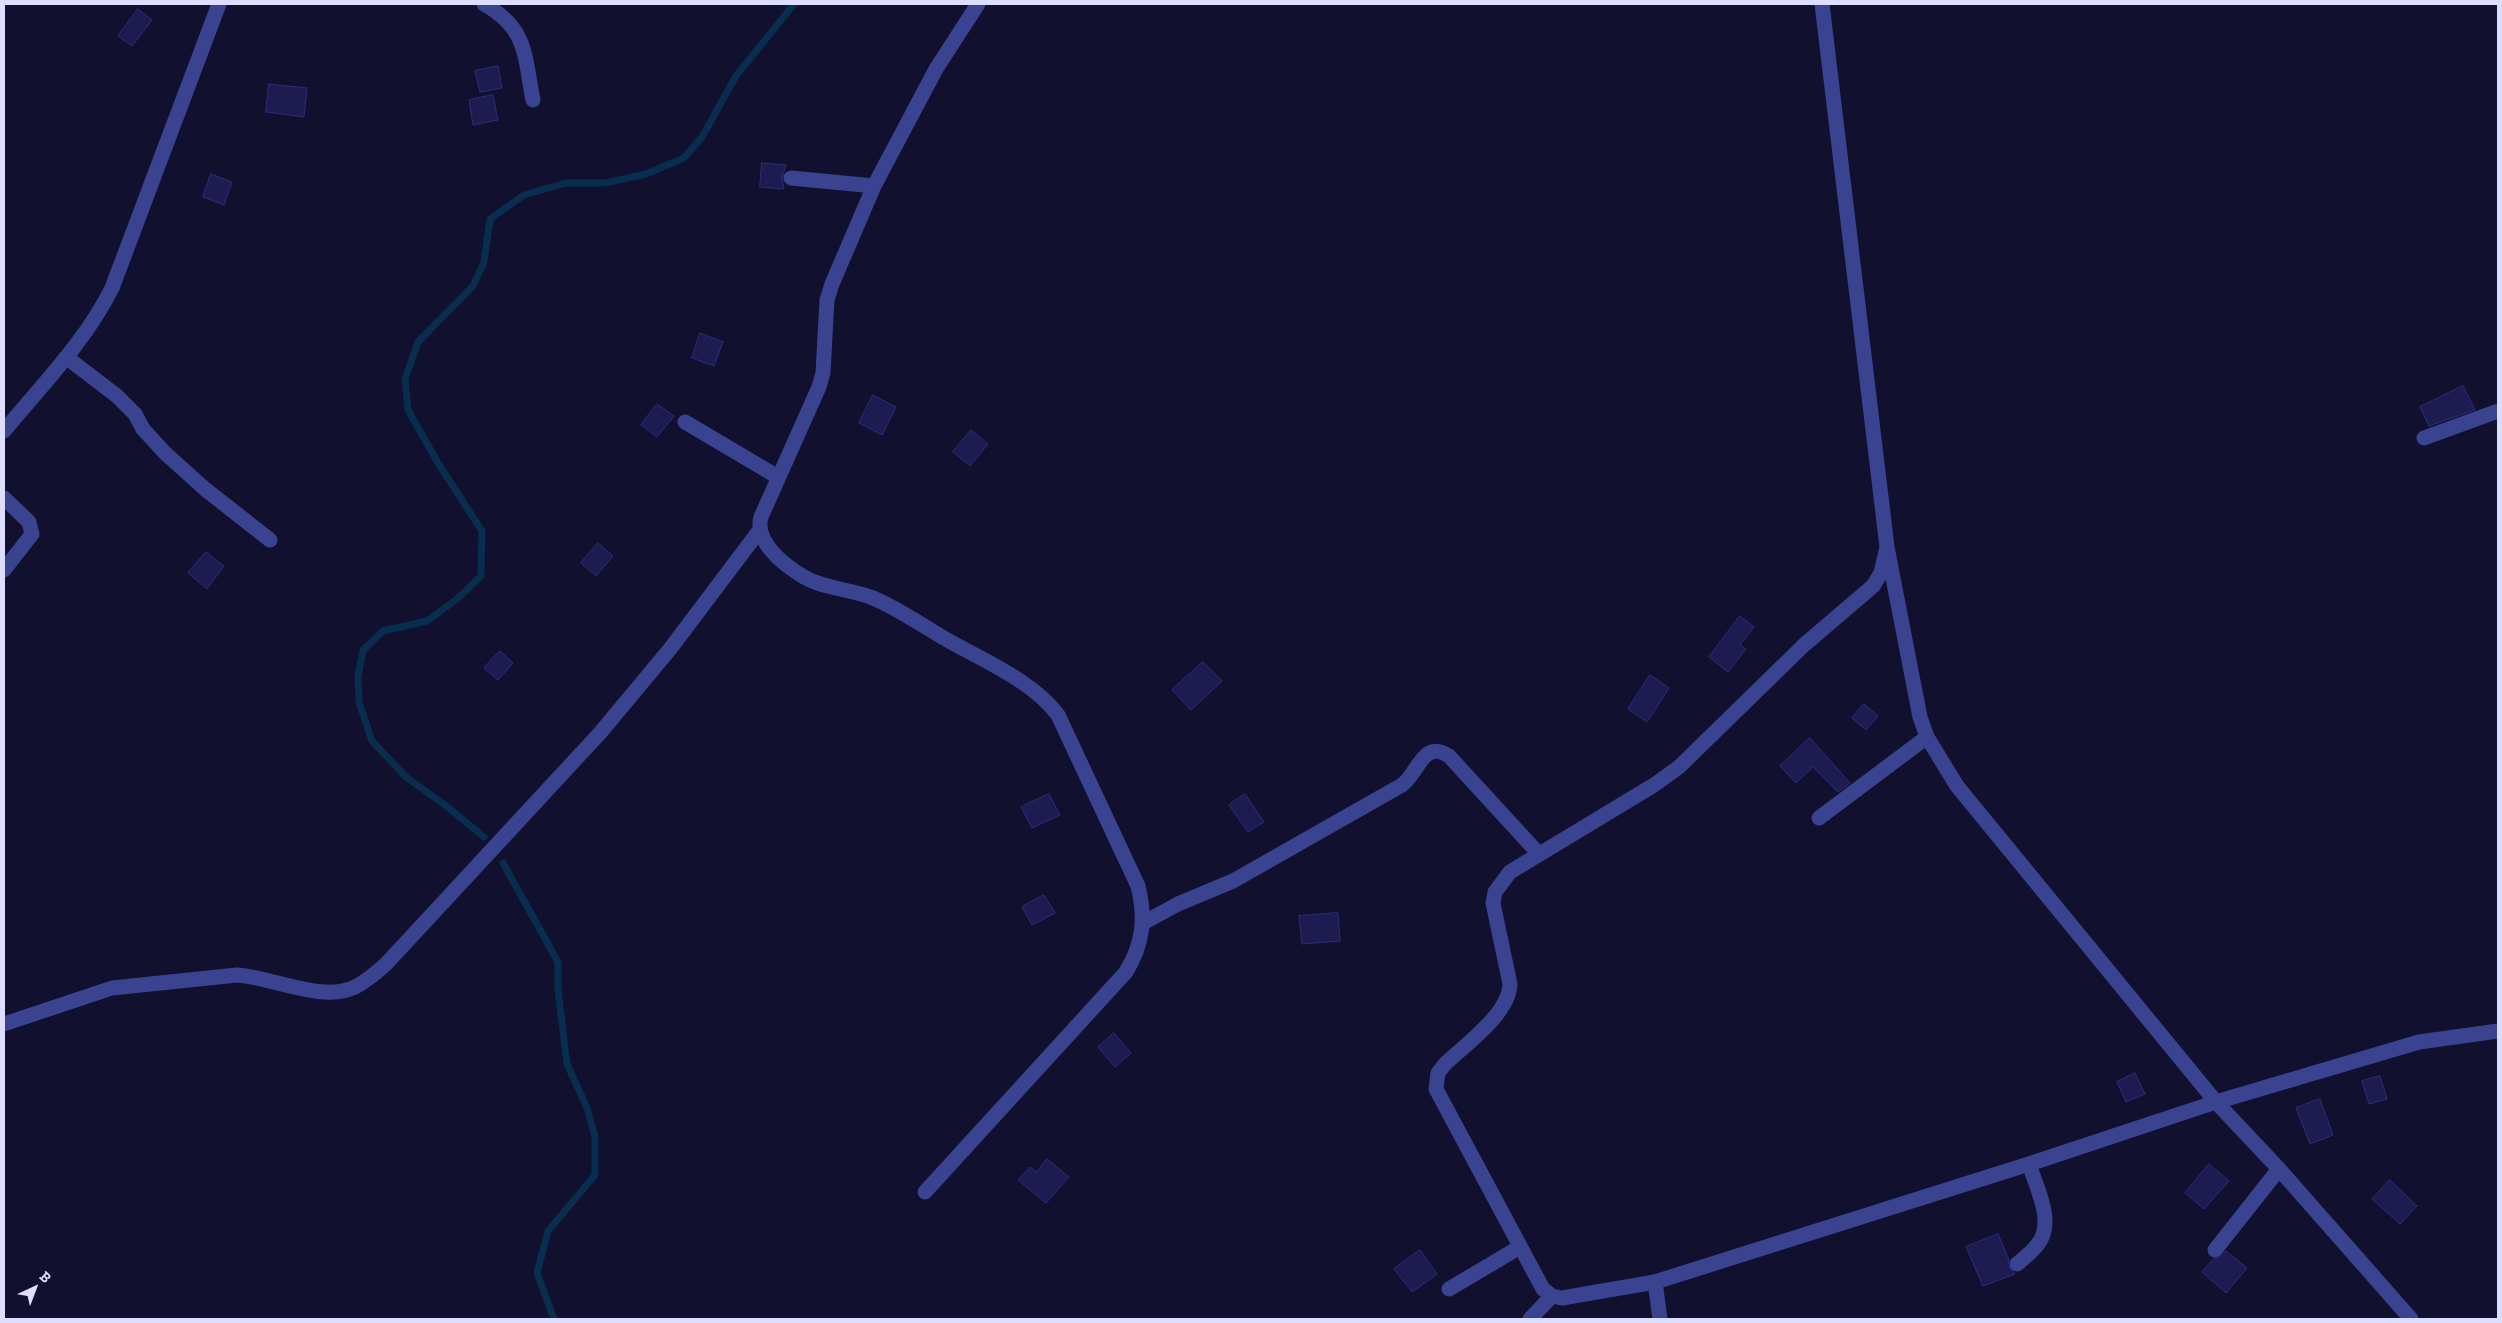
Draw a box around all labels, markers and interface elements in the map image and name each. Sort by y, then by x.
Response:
north arrow [10,1263,60,1313]
text: B [36,1267,55,1287]

